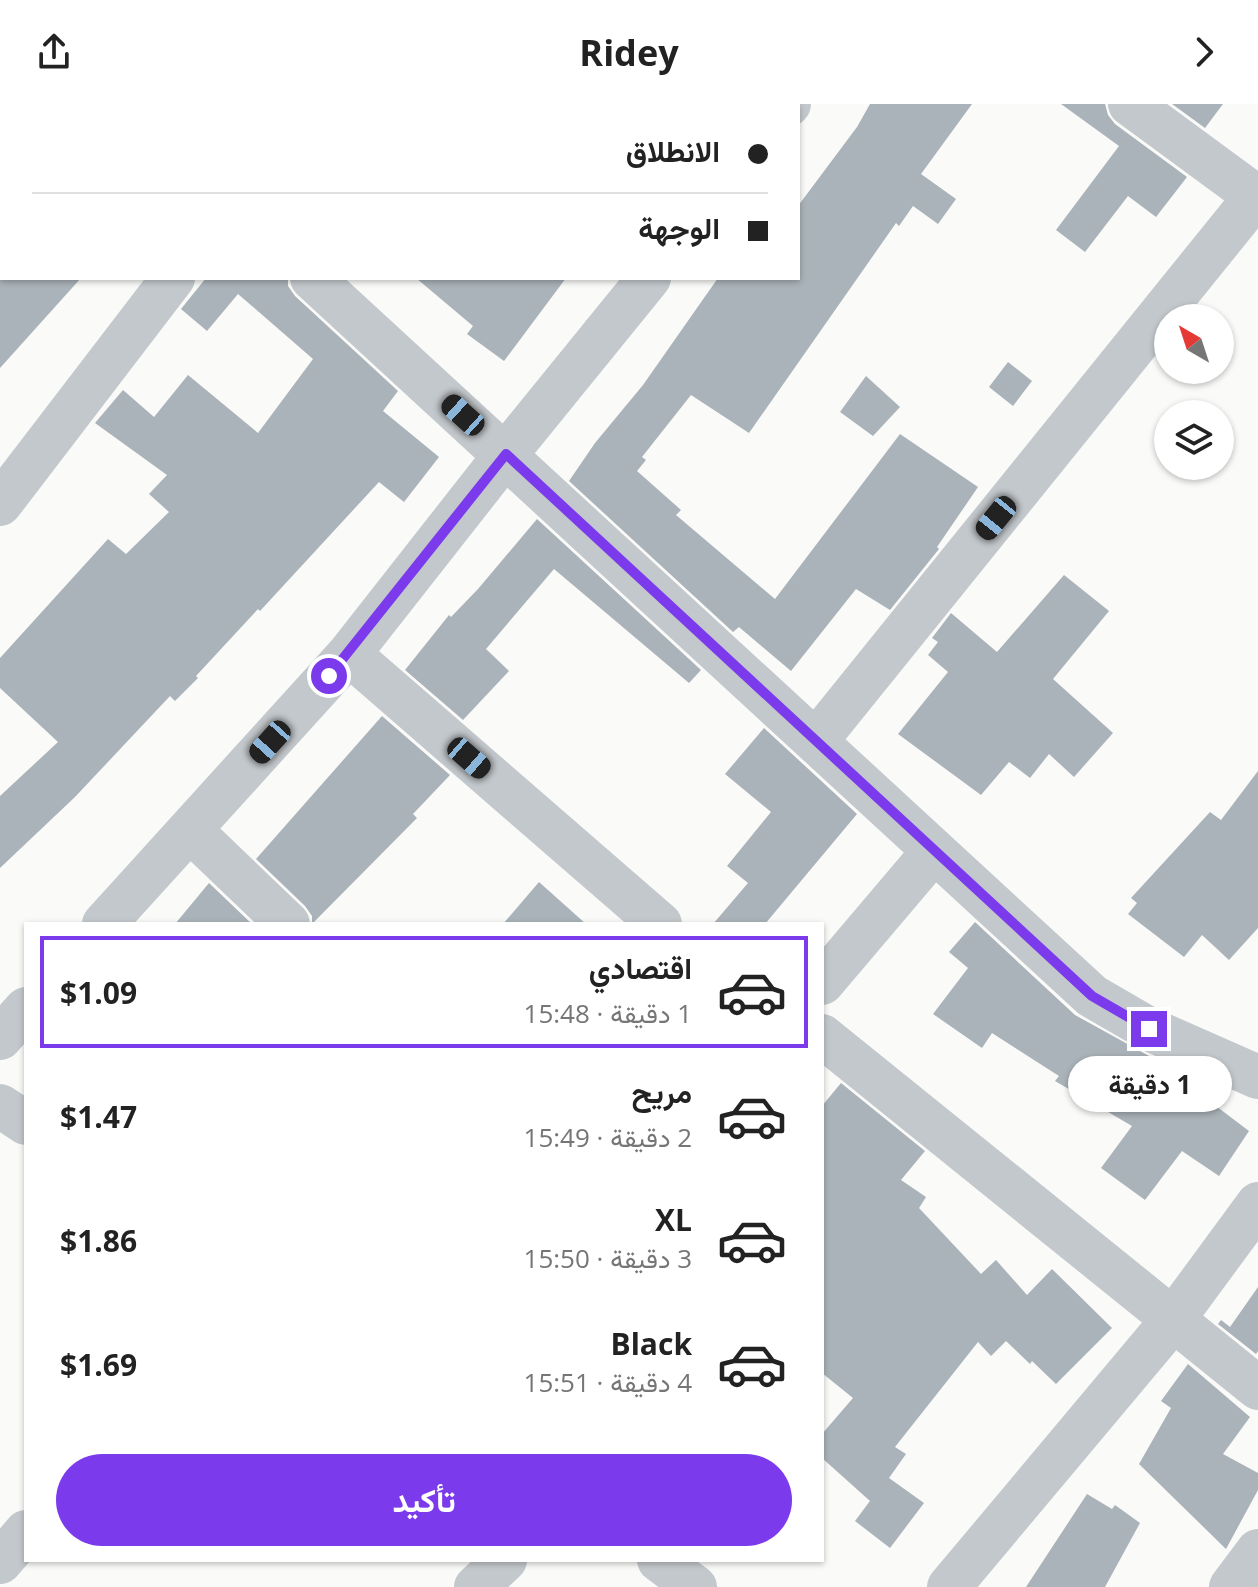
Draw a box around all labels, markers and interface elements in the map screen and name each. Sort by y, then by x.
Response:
text: Ridey [579,28,679,77]
icon: share [32,30,76,74]
icon: forward [1182,30,1226,74]
text: الانطلاق [626,130,720,171]
text: الوجهة [638,207,720,248]
north arrow [1154,304,1234,384]
map controls [1154,304,1234,480]
car [437,390,489,440]
button: layers [1154,400,1234,480]
car [972,492,1020,544]
route start [311,658,347,694]
car [245,716,295,768]
car [443,733,495,783]
text: اقتصادي [589,947,692,988]
icon: car [716,956,788,1028]
text: $1.09 [60,972,137,1013]
text: 1 دقيقة · 15:48 [524,995,692,1031]
route end [1131,1011,1167,1047]
callout: 1 دقيقة [1067,1057,1231,1113]
text: 1 دقيقة [1109,1066,1191,1102]
text: مريح [632,1071,692,1112]
icon: car [716,1080,788,1152]
text: $1.47 [60,1096,137,1137]
text: 2 دقيقة · 15:49 [524,1119,692,1155]
text: XL [655,1199,692,1240]
icon: car [716,1204,788,1276]
text: $1.86 [60,1220,137,1261]
text: 3 دقيقة · 15:50 [524,1240,692,1276]
text: Black [611,1323,692,1364]
icon: car [716,1328,788,1400]
text: $1.69 [60,1344,137,1385]
text: 4 دقيقة · 15:51 [524,1364,692,1400]
button: تأكيد [56,1454,792,1546]

